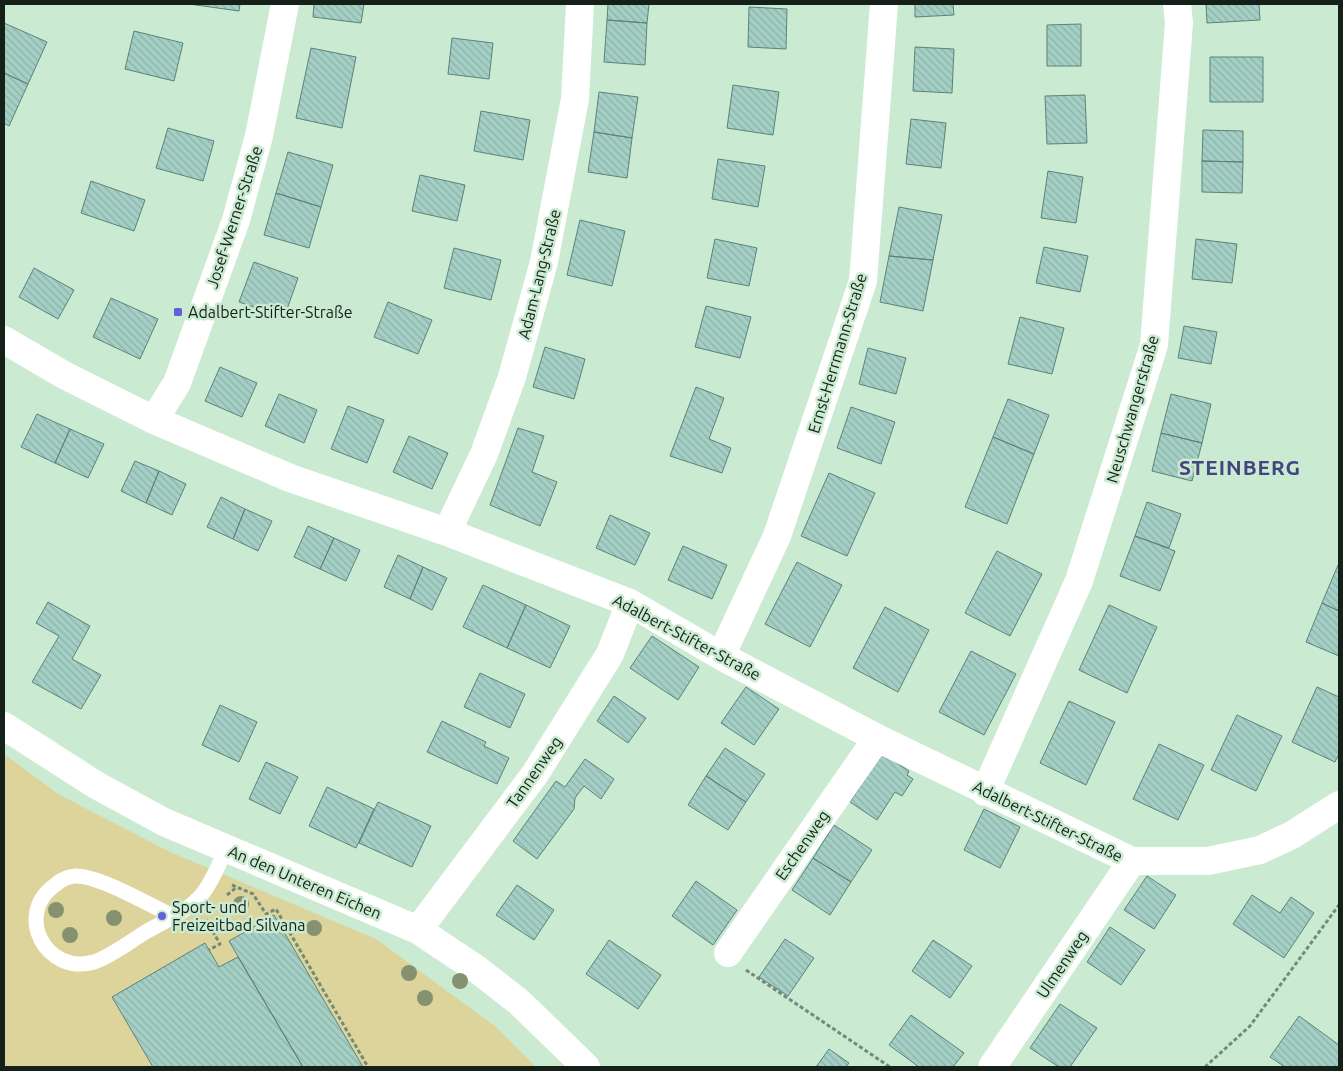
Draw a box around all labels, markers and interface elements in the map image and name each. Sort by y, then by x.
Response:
street label: Josef-Werner-Straße [202,144,266,290]
street label: Adam-Lang-Straße [514,207,564,341]
street label: Ernst-Herrmann-Straße [804,271,870,435]
place label: Adalbert-Stifter-Straße [188,303,352,321]
marker: Adalbert-Stifter-Straße [172,306,184,318]
street label: Neuschwangerstraße [1102,333,1162,485]
district label: STEINBERG [1179,455,1301,479]
street label: Adalbert-Stifter-Straße [610,590,764,684]
street label: Tannenweg [503,733,565,811]
street label: Adalbert-Stifter-Straße [970,777,1126,865]
street label: Eschenweg [771,807,833,883]
street label: An den Unteren Eichen [226,842,384,922]
place label: Sport- und Freizeitbad Silvana [172,898,306,934]
marker: Sport- und Freizeitbad Silvana [156,910,168,922]
street label: Ulmenweg [1033,927,1091,1001]

